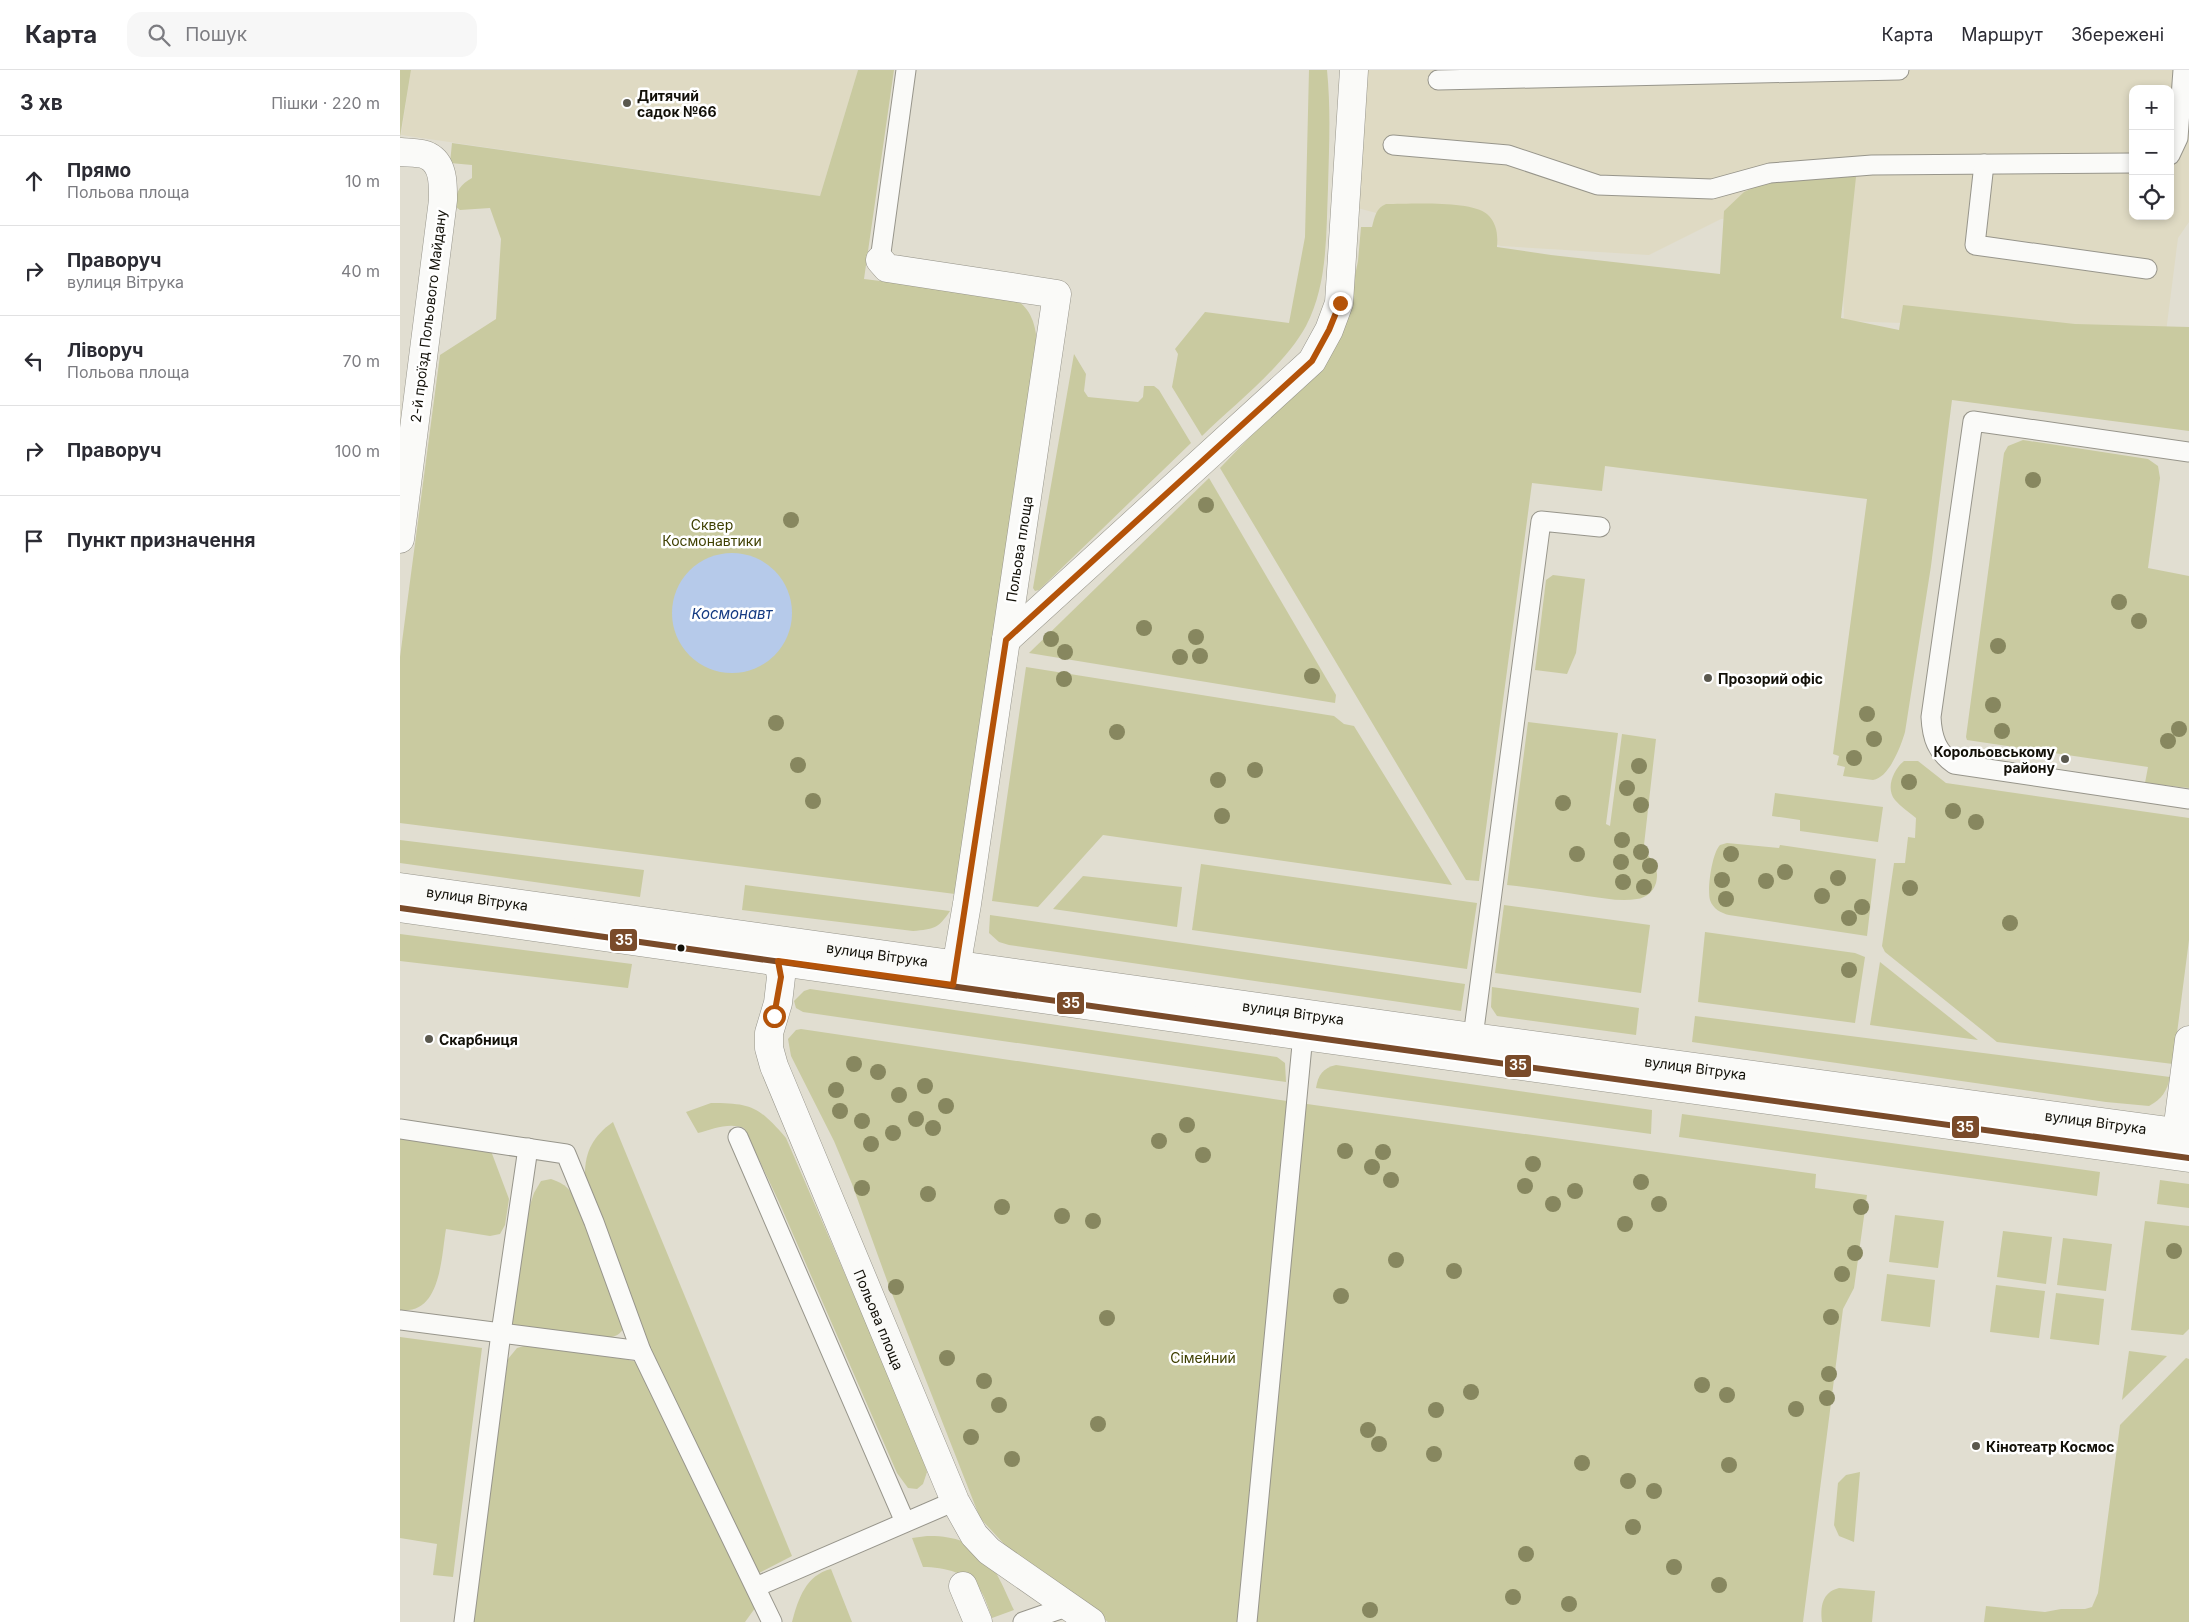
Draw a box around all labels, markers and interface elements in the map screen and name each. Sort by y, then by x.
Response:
search box [127,12,477,57]
text: Карта [25,20,97,49]
icon: search [145,21,173,49]
text: Пошук [185,23,247,46]
text: Карта [1882,24,1933,45]
text: Маршрут [1961,24,2043,45]
text: Збережені [2071,24,2164,45]
map controls [2129,85,2174,220]
button: + [2129,85,2174,130]
place label: Дитячий садок №66 [637,87,717,120]
text: 3 хв [20,90,63,115]
text: Пішки · 220 m [271,93,380,113]
marker: Дитячий садок №66 [621,97,633,109]
button: − [2129,130,2174,175]
text: Прямо [67,159,131,182]
icon: ahead [20,167,48,195]
text: 10 m [345,171,380,191]
button: locate [2129,175,2174,220]
text: Польова площа [67,182,189,202]
street label: 2-й проїзд Польового Майдану [406,208,450,424]
text: Праворуч [67,249,161,272]
icon: right [20,257,48,285]
text: 40 m [341,261,380,281]
text: вулиця Вітрука [67,272,184,292]
route end [1329,292,1352,315]
text: Ліворуч [67,339,143,362]
icon: left [20,347,48,375]
text: 70 m [343,351,380,371]
text: Польова площа [67,362,189,382]
icon: right [20,437,48,465]
text: Праворуч [67,439,161,462]
text: 100 m [335,441,380,461]
street label: Польова площа [1002,495,1036,603]
park label: Сквер Космонавтики [662,516,762,549]
icon: arrive [20,527,48,555]
text: Пункт призначення [67,529,255,552]
water label: Космонавт [691,604,774,623]
place label: Прозорий офіс [1718,670,1823,687]
marker: Прозорий офіс [1702,672,1714,684]
place label: Корольовському району [1933,743,2056,776]
marker: Корольовському району [2059,753,2071,765]
street label: вулиця Вітрука [425,882,529,913]
line badge: 35 [609,928,638,952]
text: 35 [615,931,633,948]
street label: вулиця Вітрука [825,938,929,969]
unlabelled marker [676,943,686,953]
line badge: 35 [1056,991,1085,1015]
text: 35 [1062,994,1080,1011]
street label: вулиця Вітрука [1241,996,1345,1027]
route start [763,1005,786,1028]
place label: Скарбниця [439,1031,518,1048]
marker: Скарбниця [423,1033,435,1045]
street label: вулиця Вітрука [1644,1052,1747,1082]
line badge: 35 [1504,1054,1532,1078]
text: 35 [1509,1056,1527,1073]
street label: вулиця Вітрука [2044,1106,2148,1137]
line badge: 35 [1951,1115,1980,1139]
text: 35 [1956,1118,1974,1135]
street label: Польова площа [851,1267,908,1372]
park label: Сімейний [1170,1349,1236,1366]
place label: Кінотеатр Космос [1986,1438,2115,1455]
marker: Кінотеатр Космос [1970,1440,1982,1452]

